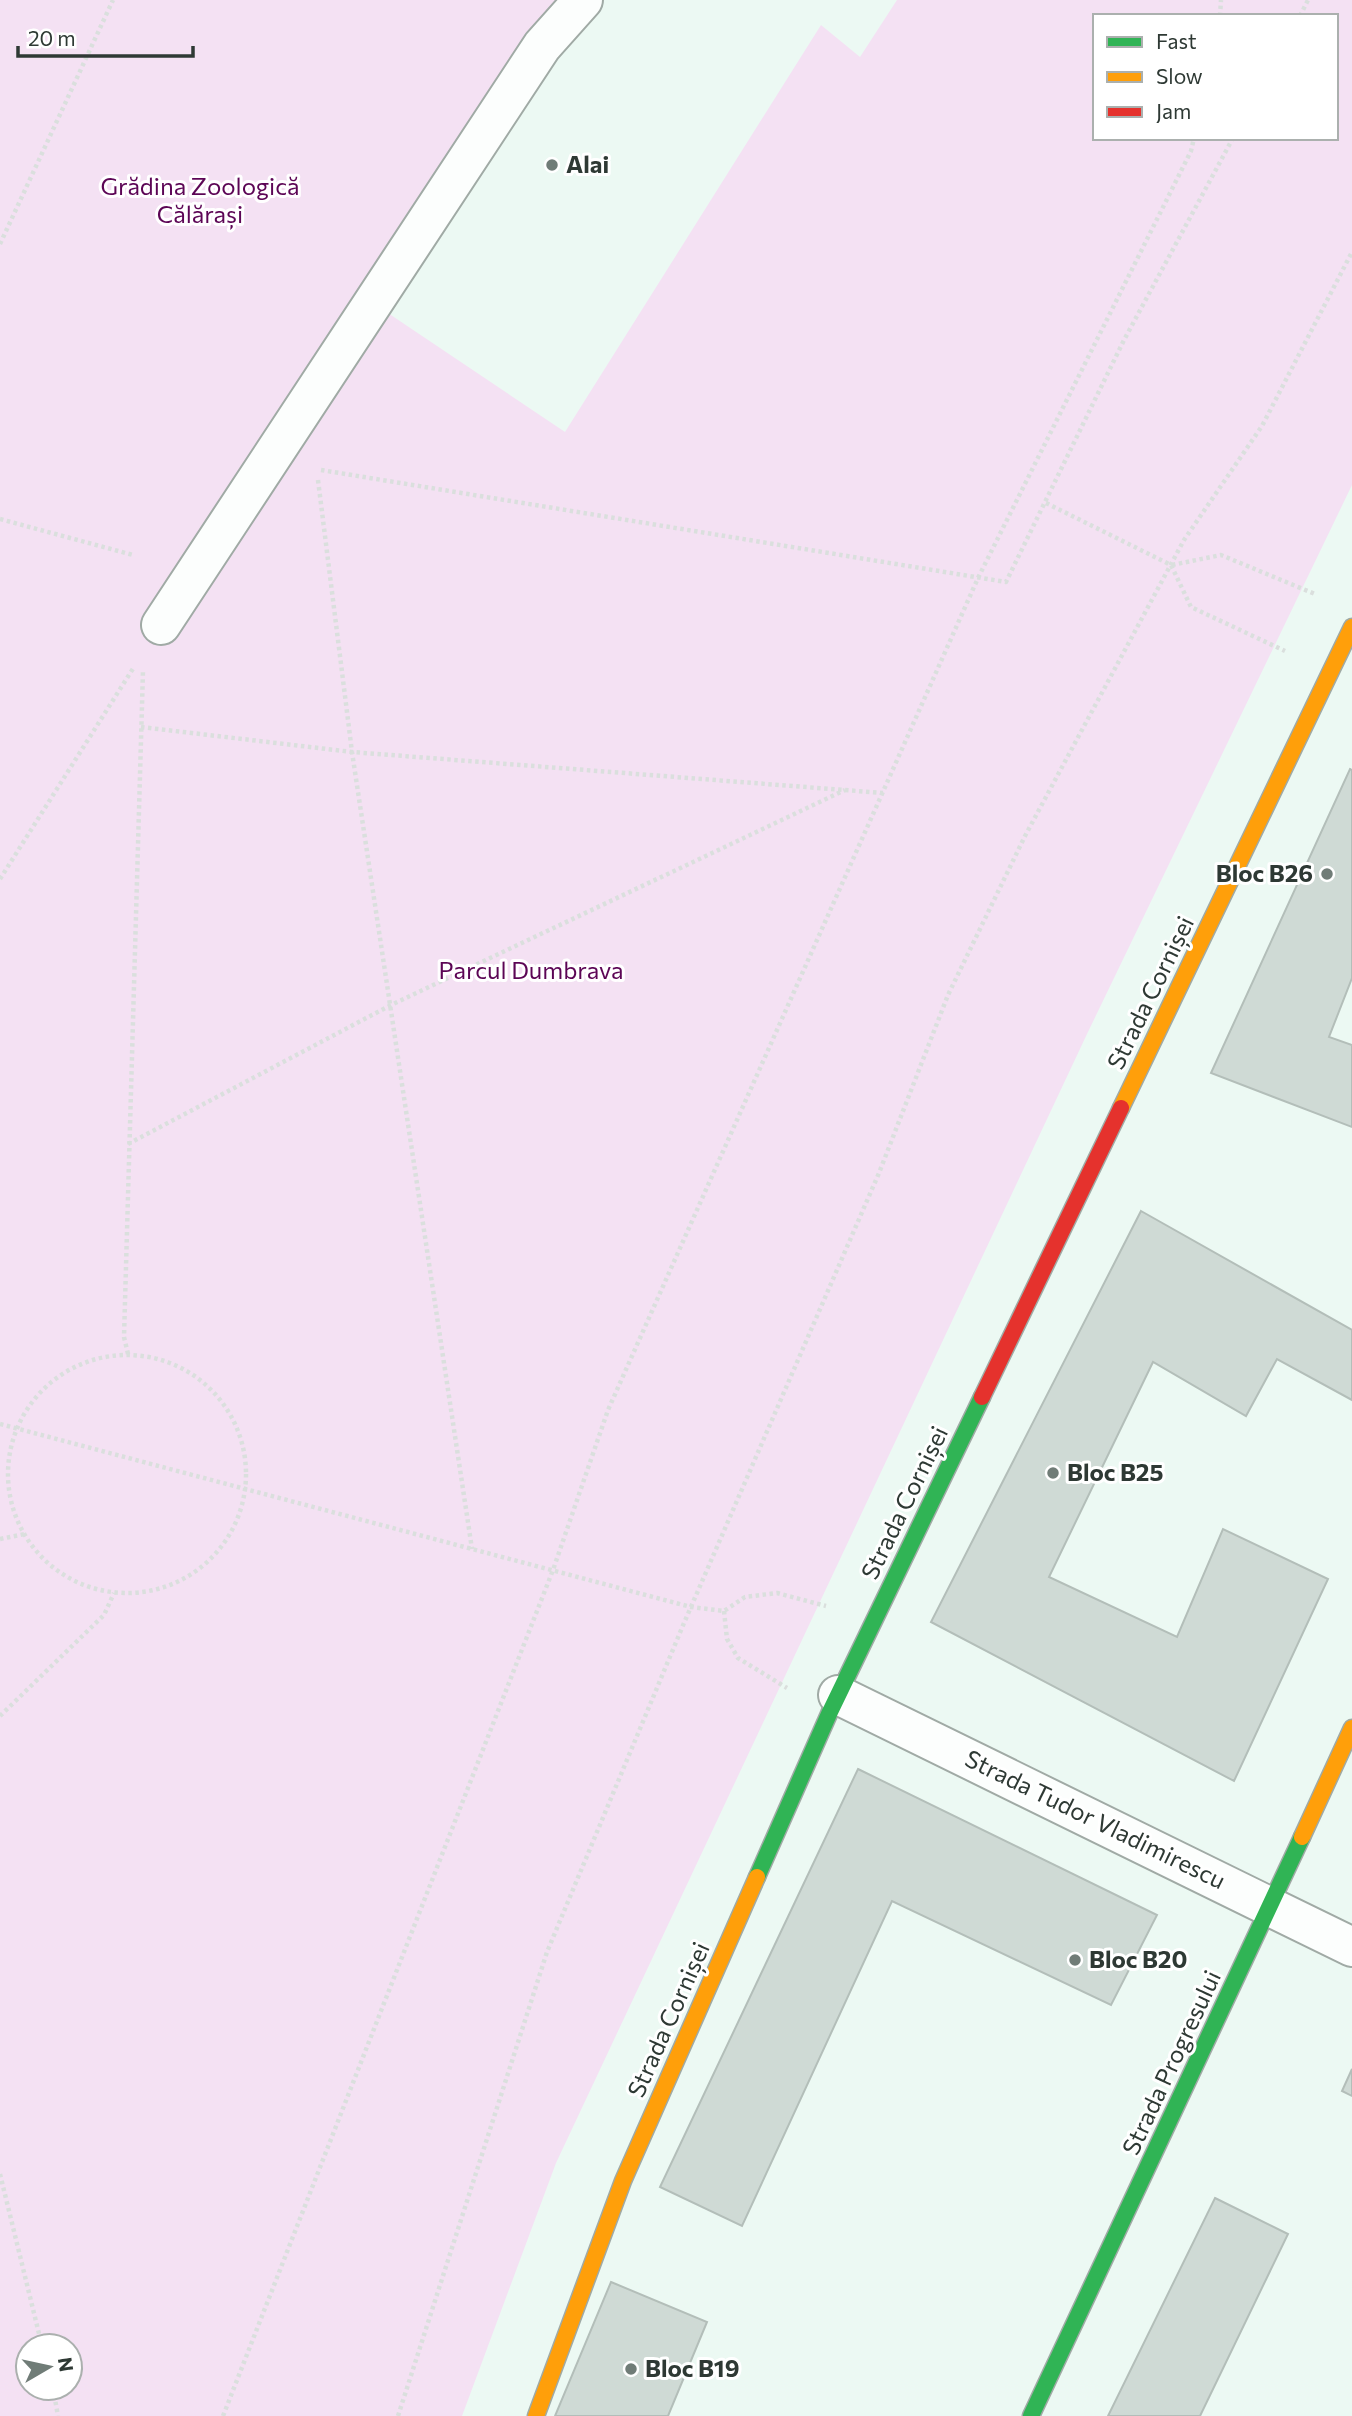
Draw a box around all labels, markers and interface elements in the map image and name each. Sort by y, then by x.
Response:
scale bar [18,14,192,58]
legend [1093,14,1338,140]
text: 20 m [28,25,76,50]
text: Fast [1156,28,1197,53]
text: Slow [1156,63,1203,88]
text: Jam [1156,98,1191,123]
place label: Alai [566,149,609,178]
marker: Alai [544,157,560,173]
park label: Grădina Zoologică Călărași [100,171,300,230]
place label: Bloc B26 [1216,858,1313,887]
marker: Bloc B26 [1319,866,1335,882]
street label: Strada Cornișei [1100,911,1201,1074]
park label: Parcul Dumbrava [438,955,624,984]
street label: Strada Cornișei [854,1421,955,1584]
place label: Bloc B25 [1067,1457,1164,1486]
marker: Bloc B25 [1045,1465,1061,1481]
street label: Strada Tudor Vladimirescu [961,1743,1231,1894]
street label: Strada Cornișei [620,1937,717,2102]
place label: Bloc B20 [1089,1944,1187,1973]
marker: Bloc B20 [1067,1952,1083,1968]
street label: Strada Progresului [1115,1966,1226,2159]
north arrow [14,2332,84,2402]
place label: Bloc B19 [645,2353,740,2382]
text: N [54,2355,79,2373]
marker: Bloc B19 [623,2361,639,2377]

